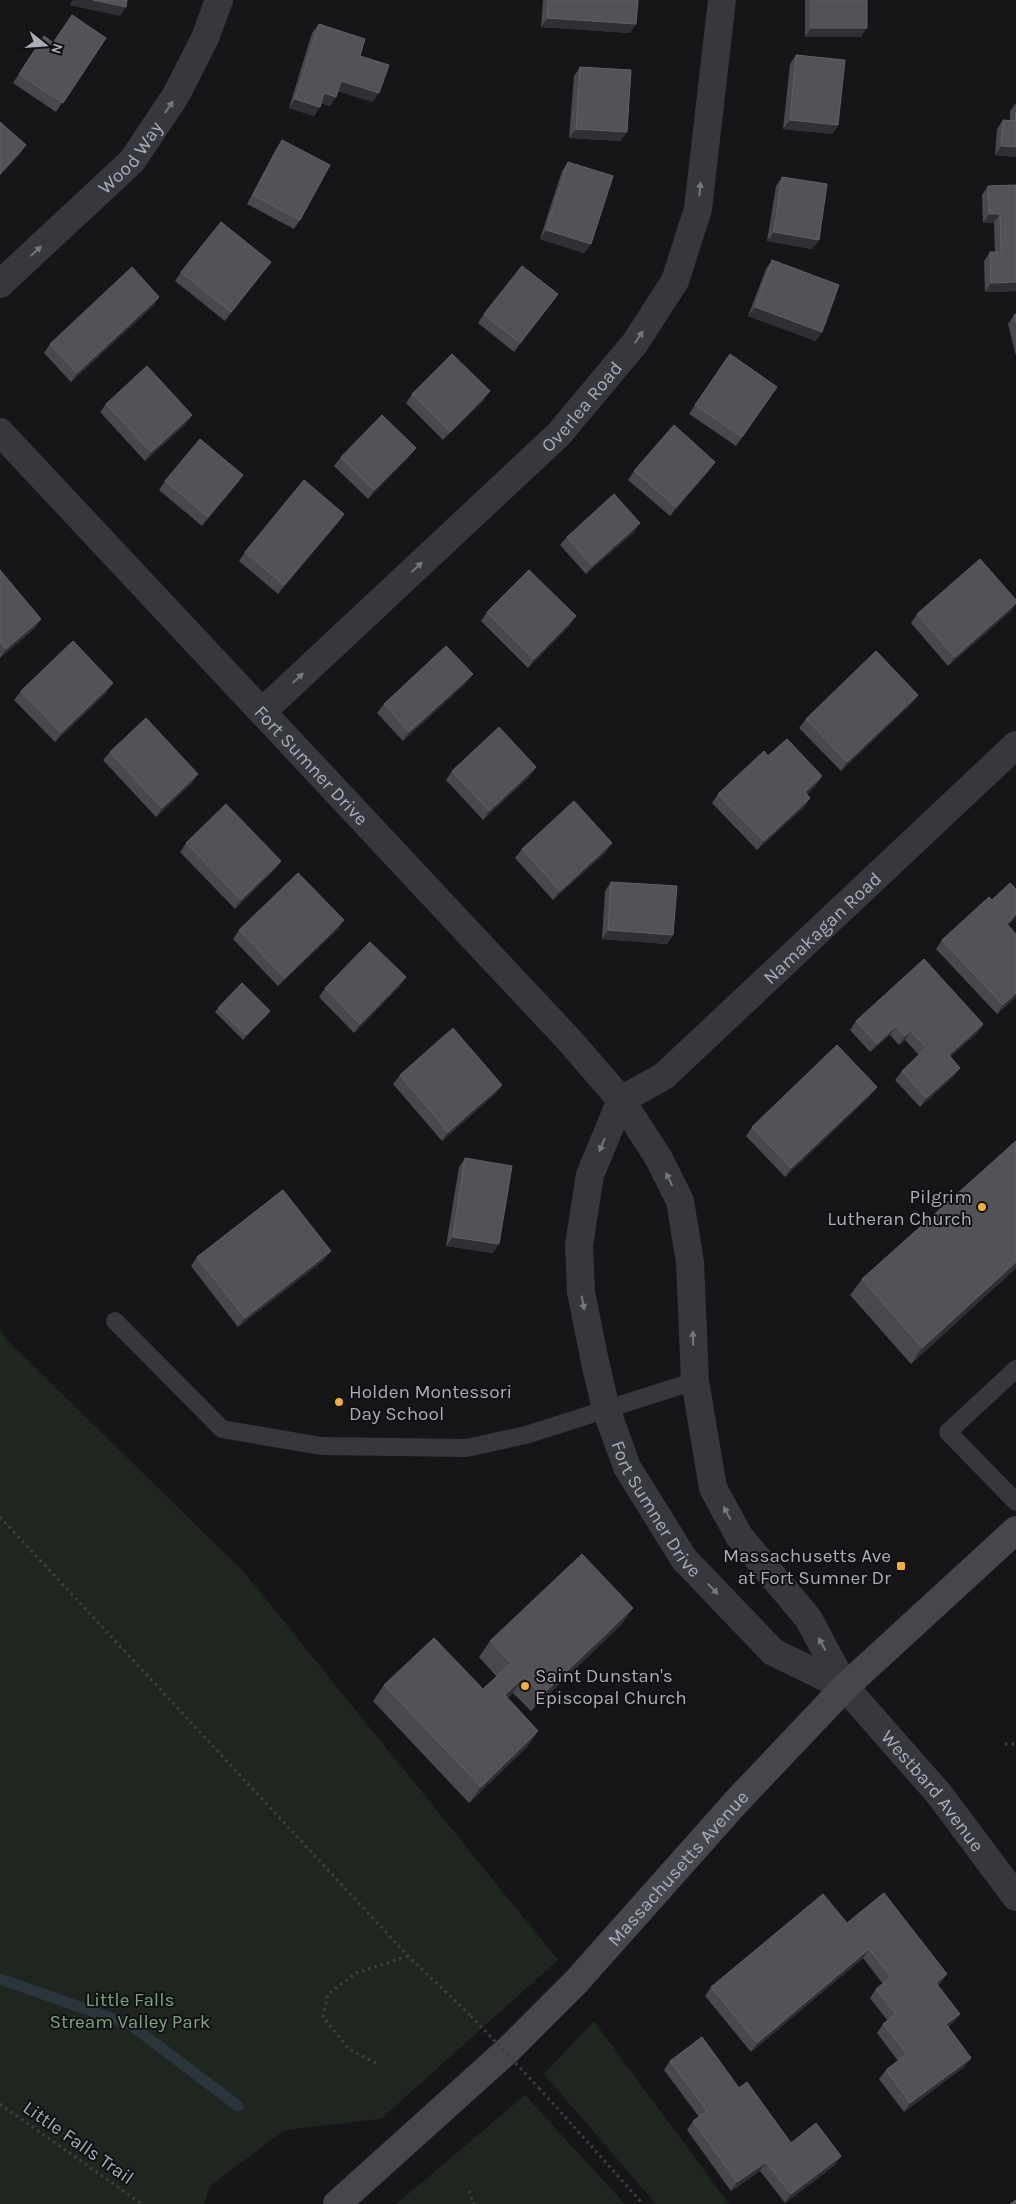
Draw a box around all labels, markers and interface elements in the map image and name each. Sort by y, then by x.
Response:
north arrow [20,20,70,70]
text: N [47,41,67,56]
one-way arrow [164,100,174,113]
street label: Wood Way [94,117,168,199]
one-way arrow [696,181,704,197]
one-way arrow [29,245,41,257]
one-way arrow [634,331,644,344]
street label: Overlea Road [537,357,627,457]
one-way arrow [411,561,423,573]
one-way arrow [292,672,304,684]
street label: Fort Sumner Drive [249,701,372,830]
street label: Namakagan Road [759,868,886,989]
one-way arrow [598,1137,606,1152]
one-way arrow [665,1172,673,1186]
place label: Pilgrim Lutheran Church [827,1186,972,1230]
marker: Pilgrim Lutheran Church [976,1201,988,1213]
one-way arrow [579,1296,587,1311]
one-way arrow [689,1330,697,1346]
place label: Holden Montessori Day School [349,1381,512,1425]
marker: Holden Montessori Day School [333,1396,345,1408]
street label: Fort Sumner Drive [606,1438,705,1582]
one-way arrow [723,1506,731,1521]
place label: Massachusetts Ave at Fort Sumner Dr [723,1545,891,1589]
marker: Massachusetts Ave at Fort Sumner Dr [895,1560,907,1572]
one-way arrow [707,1583,719,1595]
one-way arrow [818,1637,826,1652]
place label: Saint Dunstan's Episcopal Church [535,1665,687,1709]
marker: Saint Dunstan's Episcopal Church [519,1680,531,1692]
street label: Westbard Avenue [876,1726,988,1856]
street label: Massachusetts Avenue [603,1786,753,1951]
park label: Little Falls Stream Valley Park [50,1989,211,2033]
street label: Little Falls Trail [19,2097,138,2189]

